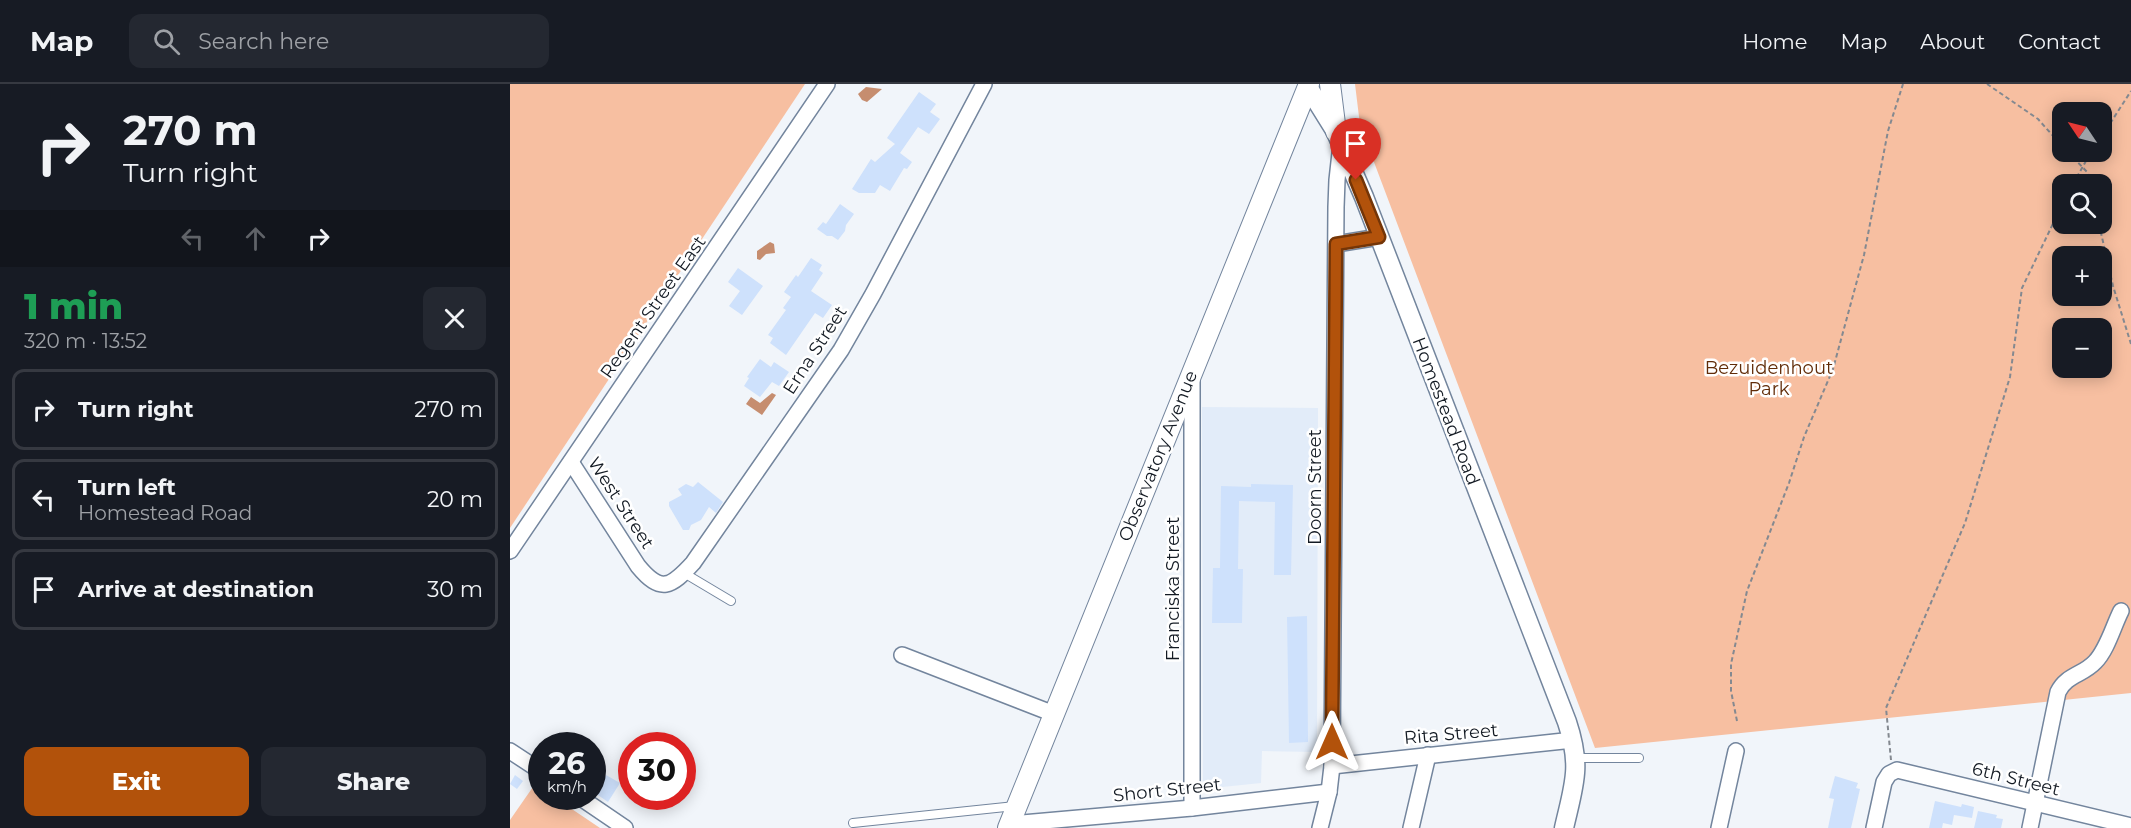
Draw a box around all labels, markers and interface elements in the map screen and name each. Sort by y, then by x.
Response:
search box [129,14,549,68]
text: Map [30,24,93,58]
icon: search [150,25,183,58]
text: Search here [198,28,329,55]
text: Home [1742,29,1807,54]
text: Map [1840,29,1887,54]
text: About [1920,29,1985,54]
text: Contact [2018,29,2101,54]
north arrow [2052,102,2112,162]
map controls [2052,102,2112,378]
text: 270 m [123,104,257,156]
icon: right [24,108,102,186]
pin [1330,118,1381,180]
icon: arrive [1339,127,1372,160]
text: Turn right [123,156,258,189]
button: search [2052,174,2112,234]
icon: left [176,222,209,255]
icon: ahead [239,222,272,255]
icon: right [302,222,335,255]
street label: Regent Street East [596,231,710,383]
button: + [2052,246,2112,306]
text: 1 min [24,284,123,328]
button: close [423,287,486,350]
street label: Erna Street [778,302,852,398]
button: − [2052,318,2112,378]
text: 320 m · 13:52 [24,329,147,353]
street label: Homestead Road [1408,334,1484,488]
park label: Bezuidenhout Park [1705,357,1833,400]
street label: Observatory Avenue [1114,367,1202,545]
icon: right [27,393,60,426]
text: Turn right [78,396,193,423]
text: 270 m [414,396,483,423]
street label: Doorn Street [1304,429,1326,545]
street label: West Street [583,453,659,553]
text: Turn left [78,474,176,501]
icon: left [27,483,60,516]
text: 20 m [427,486,483,513]
text: Homestead Road [78,501,252,525]
street label: Franciska Street [1162,517,1184,661]
icon: arrive [27,573,60,606]
text: Arrive at destination [78,576,314,603]
text: 30 m [427,576,483,603]
position arrow [1300,710,1364,774]
street label: Rita Street [1403,719,1499,749]
speed limit sign: 30 [618,732,696,810]
text: 26 [549,745,585,782]
button: Exit [24,747,249,816]
button: Share [261,747,486,816]
street label: 6th Street [1970,757,2062,801]
street label: Short Street [1112,773,1222,807]
text: km/h [547,777,587,796]

